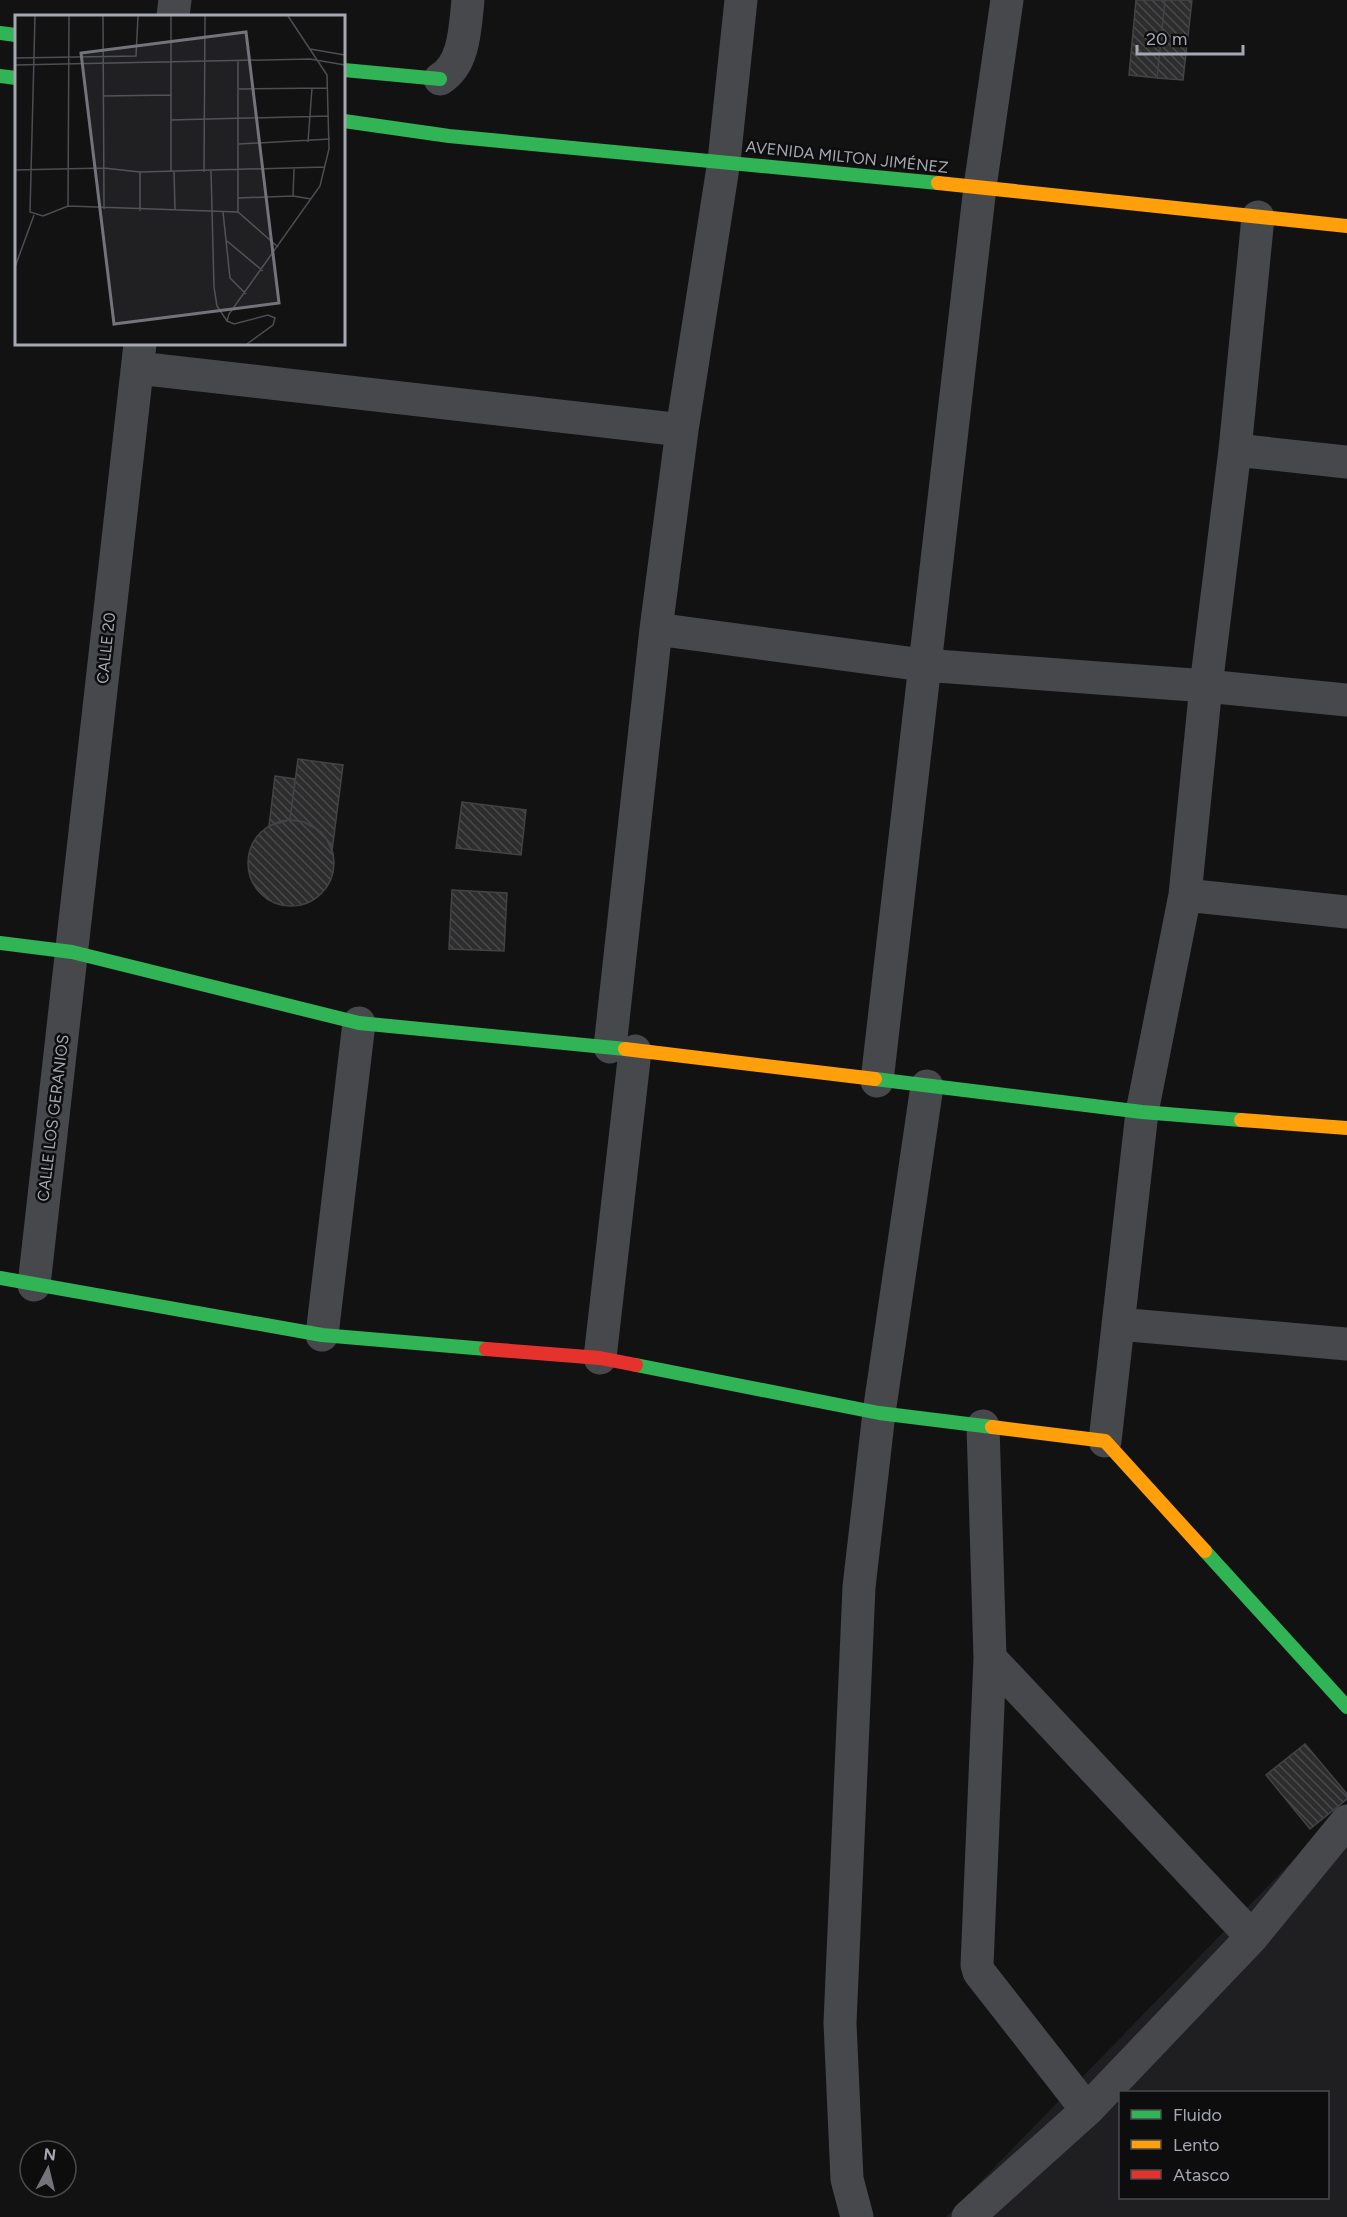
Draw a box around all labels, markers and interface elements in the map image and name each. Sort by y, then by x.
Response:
inset map [15,15,345,345]
scale bar [1137,18,1244,56]
text: 20 m [1146,28,1187,50]
street label: AVENIDA MILTON JIMÉNEZ [745,137,949,177]
street label: CALLE 20 [93,611,119,685]
street label: CALLE LOS GERANIOS [33,1033,73,1203]
legend [1119,2091,1329,2199]
text: Fluido [1173,2104,1222,2126]
text: Lento [1173,2134,1219,2156]
north arrow [18,2139,78,2199]
text: N [42,2144,57,2165]
text: Atasco [1173,2164,1230,2186]

